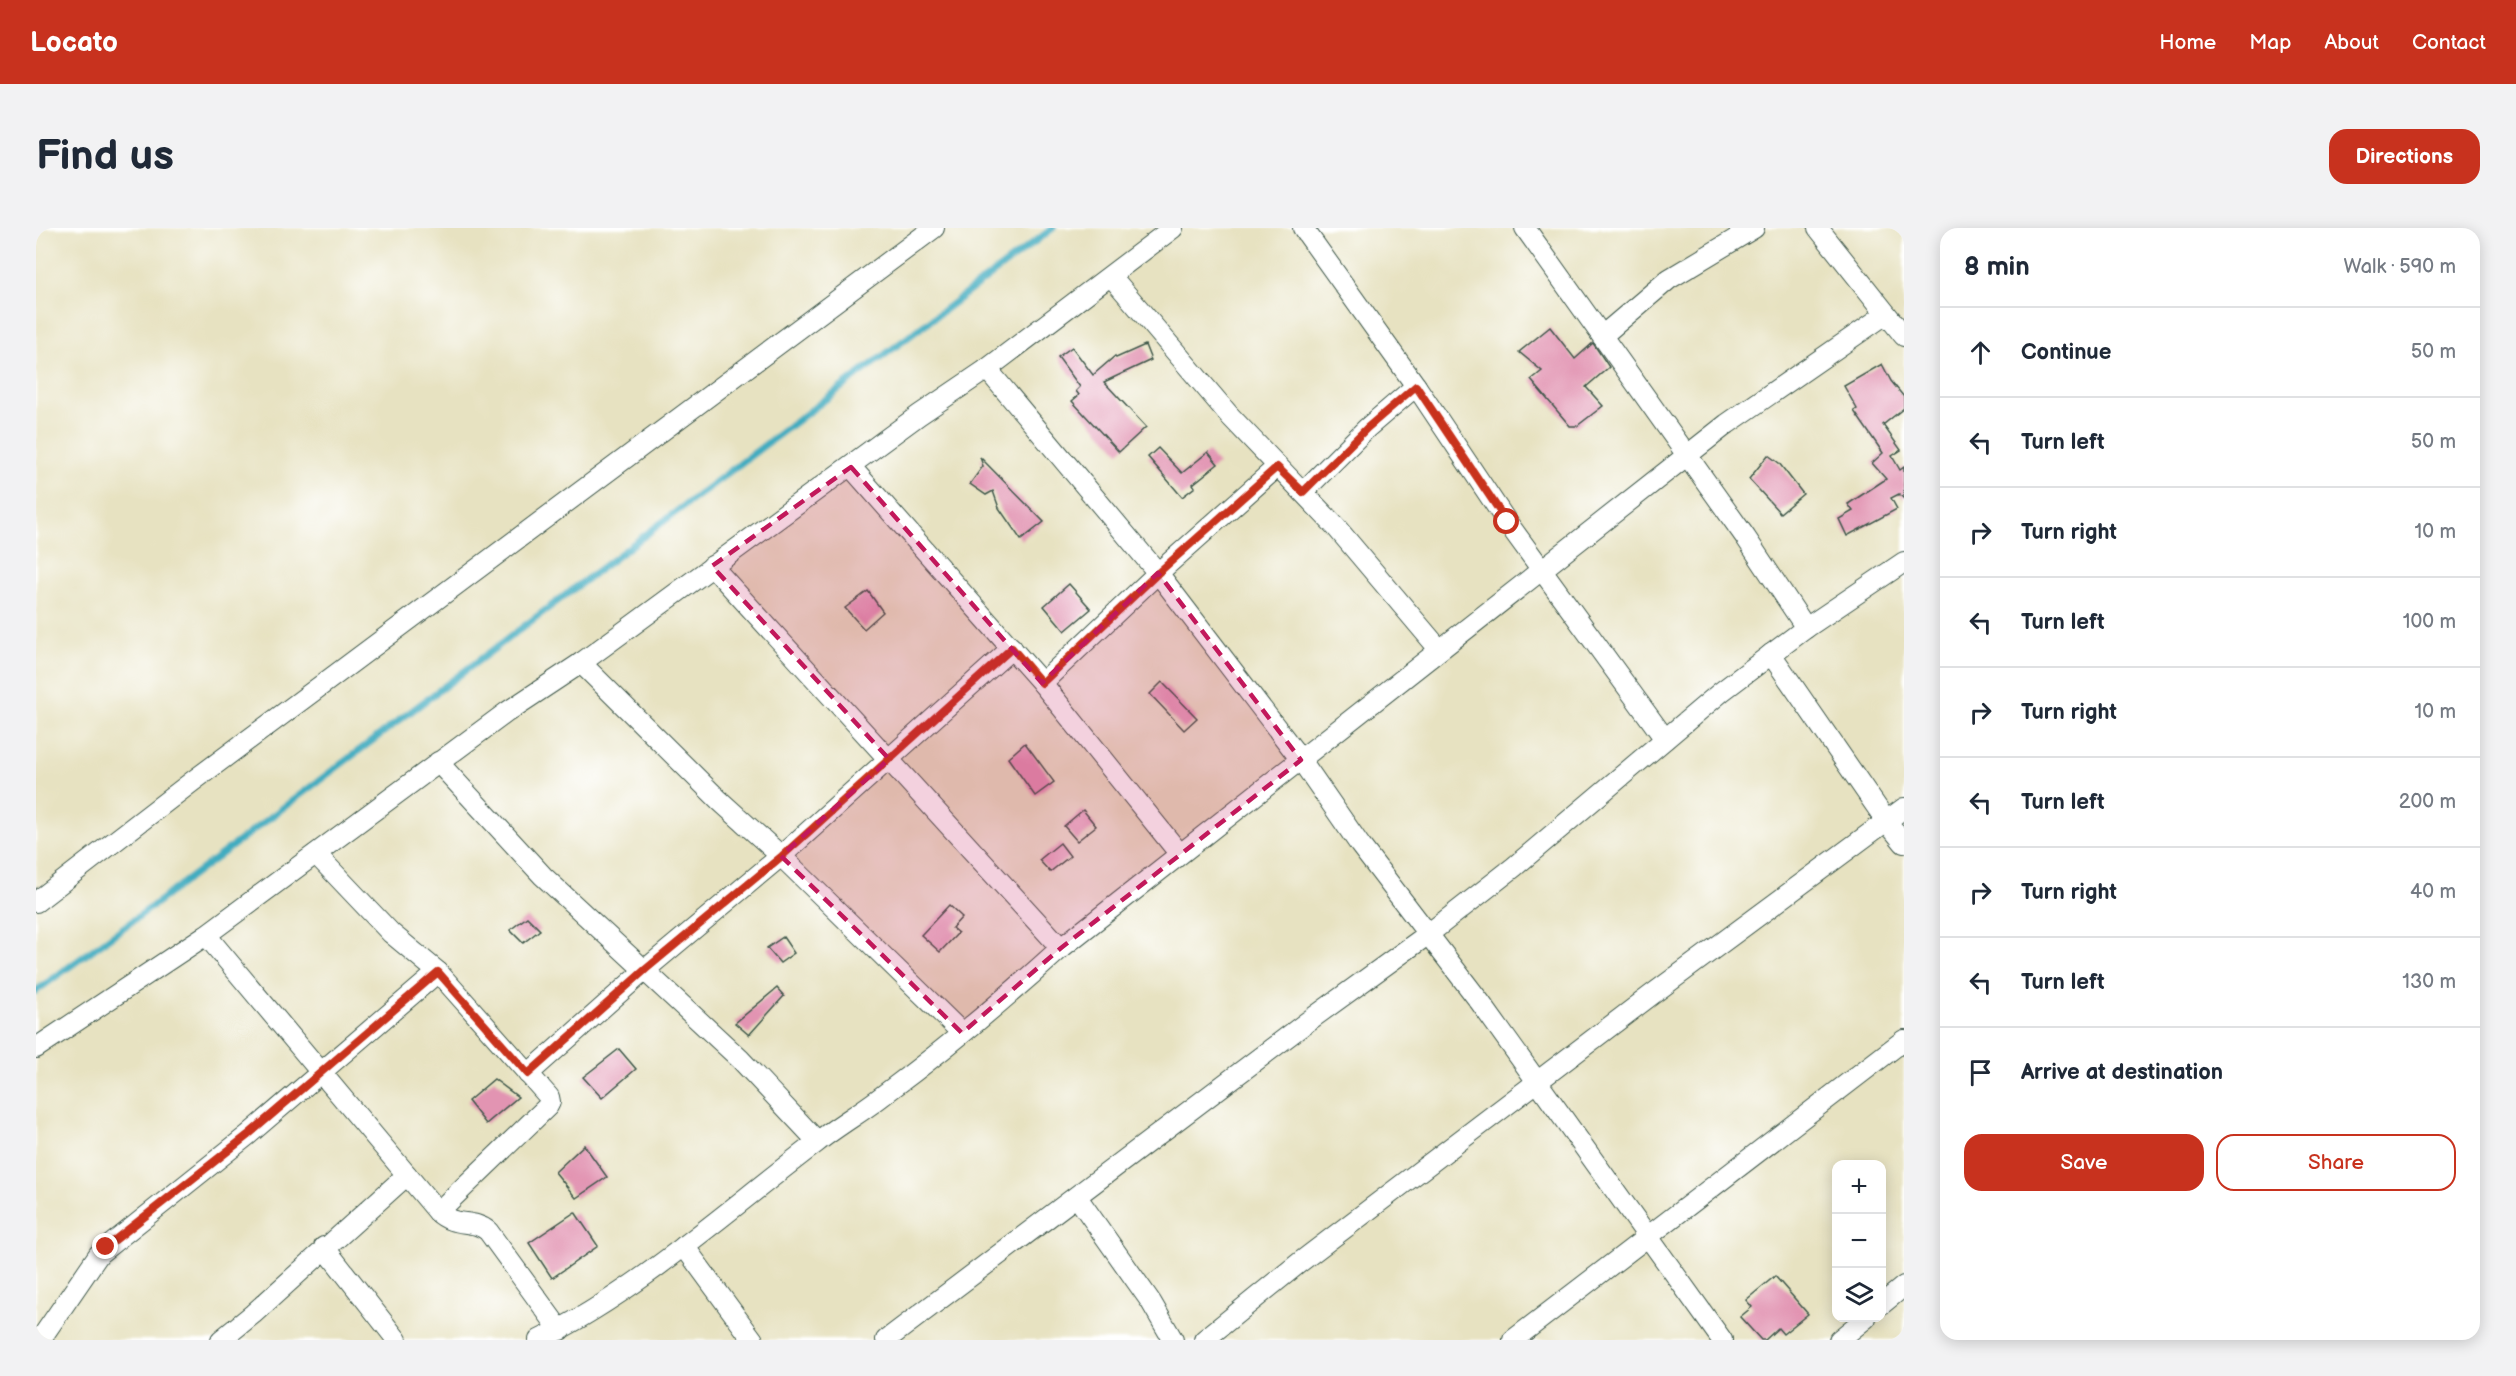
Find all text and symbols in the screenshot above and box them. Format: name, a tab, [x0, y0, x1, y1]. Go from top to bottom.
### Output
text: Locato	[30, 26, 118, 59]
text: Home	[2159, 30, 2216, 55]
text: Map	[2249, 30, 2291, 55]
text: About	[2324, 30, 2379, 55]
text: Contact	[2412, 30, 2486, 55]
button: Directions	[2329, 129, 2480, 184]
text: Find us	[36, 131, 174, 182]
text: 8 min	[1964, 252, 2030, 283]
text: Walk · 590 m	[2344, 255, 2456, 279]
icon: ahead	[1964, 336, 1997, 369]
text: Continue	[2021, 339, 2111, 366]
text: 50 m	[2411, 340, 2456, 364]
icon: left	[1964, 426, 1997, 459]
text: Turn left	[2021, 429, 2105, 456]
text: 50 m	[2411, 430, 2456, 454]
route start	[1493, 508, 1519, 534]
icon: right	[1964, 516, 1997, 549]
text: Turn right	[2021, 519, 2117, 546]
text: 10 m	[2415, 520, 2456, 544]
icon: left	[1964, 606, 1997, 639]
text: Turn left	[2021, 609, 2105, 636]
text: 100 m	[2403, 610, 2456, 634]
icon: right	[1964, 696, 1997, 729]
text: Turn right	[2021, 699, 2117, 726]
text: 10 m	[2415, 700, 2456, 724]
icon: left	[1964, 786, 1997, 819]
text: Turn left	[2021, 789, 2105, 816]
text: 200 m	[2399, 790, 2456, 814]
icon: right	[1964, 876, 1997, 909]
text: Turn right	[2021, 879, 2117, 906]
text: 40 m	[2410, 880, 2456, 904]
icon: left	[1964, 966, 1997, 999]
text: Turn left	[2021, 969, 2105, 996]
text: 130 m	[2402, 970, 2456, 994]
icon: arrive	[1964, 1056, 1997, 1089]
text: Arrive at destination	[2021, 1059, 2223, 1086]
button: Save	[1964, 1134, 2204, 1191]
button: Share	[2216, 1134, 2456, 1191]
map controls	[1832, 1160, 1886, 1322]
button: +	[1832, 1160, 1886, 1214]
button: −	[1832, 1214, 1886, 1268]
route end	[92, 1233, 118, 1259]
button: layers	[1832, 1268, 1886, 1322]

